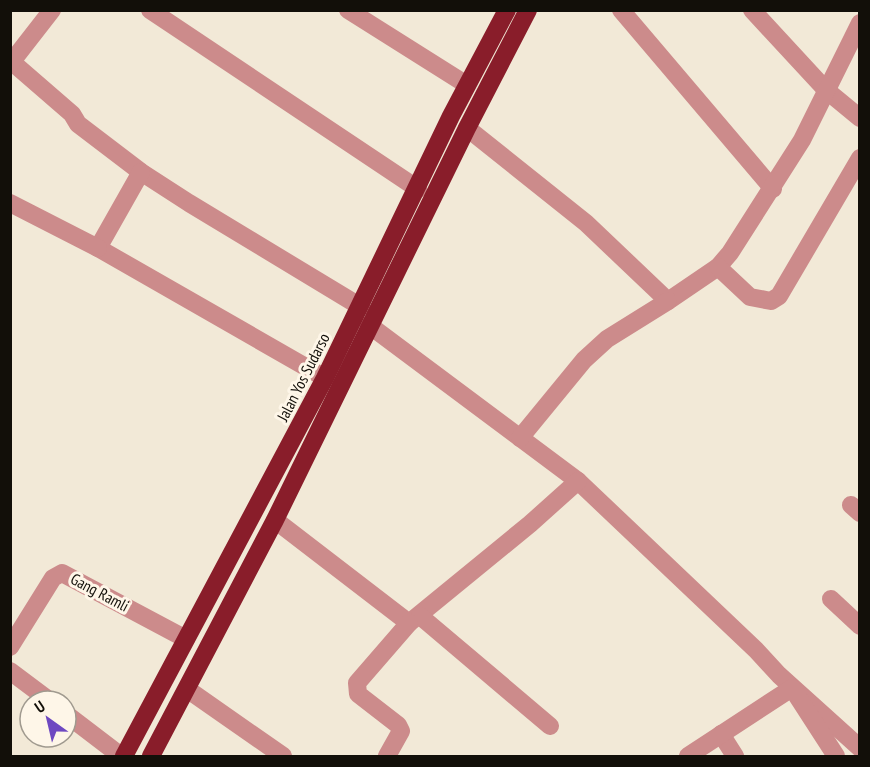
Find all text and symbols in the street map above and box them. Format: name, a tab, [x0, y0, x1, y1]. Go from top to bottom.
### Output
street label: Jalan Yos Sudarso	[272, 330, 334, 425]
street label: Gang Ramli	[67, 568, 133, 616]
north arrow	[18, 689, 78, 749]
text: U	[31, 696, 49, 717]

